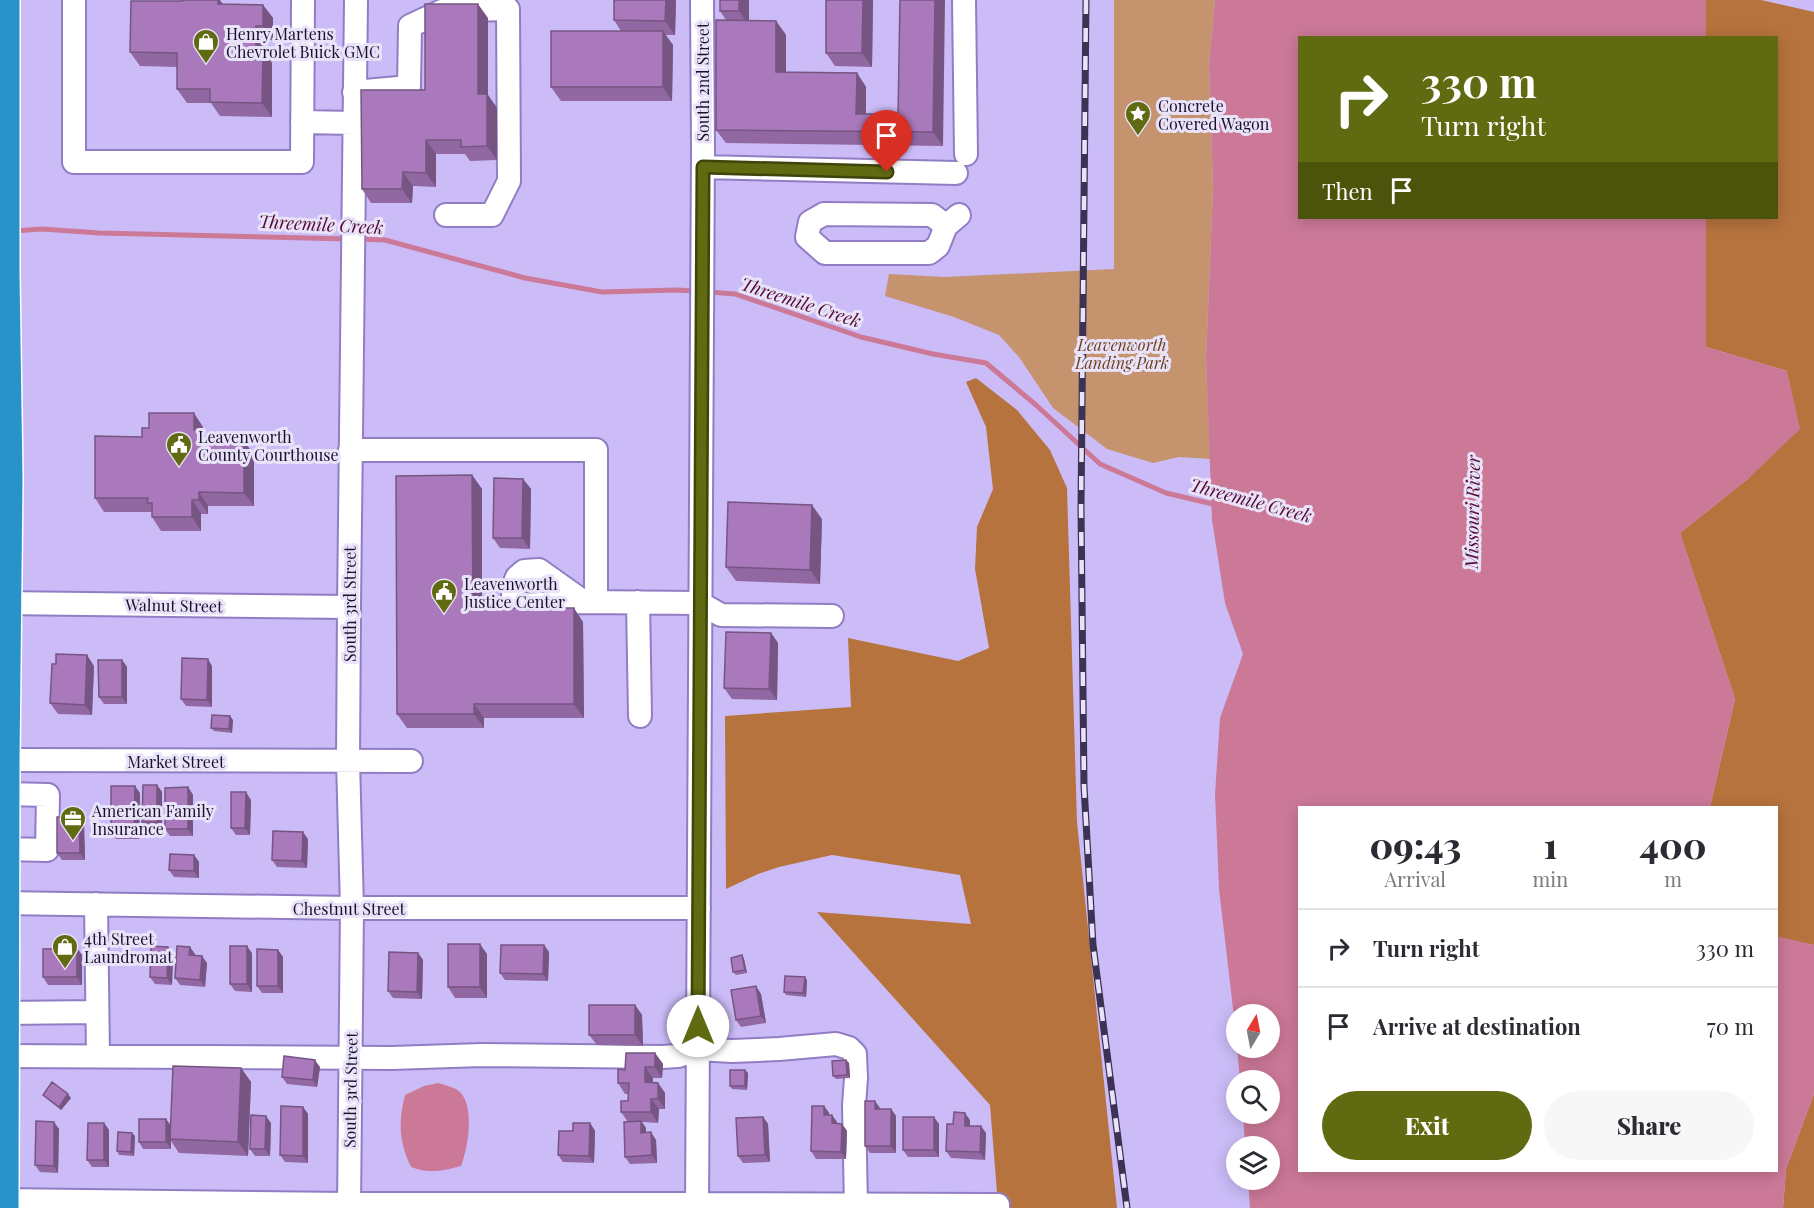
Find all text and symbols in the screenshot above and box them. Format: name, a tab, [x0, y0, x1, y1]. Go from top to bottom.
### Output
street label: South 2nd Street	[692, 22, 713, 142]
place label: Henry Martens Chevrolet Buick GMC	[226, 23, 380, 62]
shop icon: Henry Martens Chevrolet Buick GMC	[191, 27, 221, 65]
text: 330 m	[1421, 53, 1537, 109]
icon: right	[1322, 60, 1400, 138]
place label: Concrete Covered Wagon	[1158, 95, 1270, 134]
place icon: Concrete Covered Wagon	[1123, 99, 1153, 137]
text: Turn right	[1421, 107, 1546, 143]
pin	[861, 110, 912, 172]
icon: arrive	[870, 119, 903, 152]
icon: arrive	[1385, 174, 1418, 207]
text: Then	[1322, 176, 1373, 206]
water label: Threemile Creek	[258, 209, 384, 239]
water label: Threemile Creek	[738, 271, 864, 333]
park label: Leavenworth Landing Park	[1074, 334, 1169, 373]
place label: Leavenworth County Courthouse	[198, 426, 339, 465]
public building icon: Leavenworth County Courthouse	[164, 430, 194, 468]
water label: Missouri River	[1459, 454, 1485, 570]
water label: Threemile Creek	[1187, 472, 1315, 528]
street label: South 3rd Street	[339, 546, 360, 662]
place label: Leavenworth Justice Center	[463, 573, 565, 612]
public building icon: Leavenworth Justice Center	[429, 577, 459, 615]
street label: Walnut Street	[124, 594, 223, 616]
street label: Market Street	[127, 751, 225, 772]
place label: American Family Insurance	[91, 800, 214, 839]
office icon: American Family Insurance	[58, 804, 88, 842]
text: 09:43	[1369, 820, 1461, 868]
text: 1	[1543, 820, 1557, 868]
text: 400	[1640, 820, 1707, 868]
text: Arrival	[1384, 865, 1446, 892]
text: min	[1533, 865, 1568, 892]
text: m	[1664, 865, 1682, 892]
street label: Chestnut Street	[293, 898, 406, 919]
place label: 4th Street Laundromat	[84, 928, 173, 967]
shop icon: 4th Street Laundromat	[50, 932, 80, 970]
icon: right	[1322, 932, 1355, 965]
text: Turn right	[1373, 933, 1479, 963]
text: 330 m	[1696, 933, 1754, 963]
position arrow	[666, 994, 730, 1058]
north arrow	[1226, 1004, 1280, 1058]
map controls	[1226, 1004, 1280, 1190]
icon: arrive	[1322, 1010, 1355, 1043]
text: Arrive at destination	[1373, 1011, 1581, 1041]
text: 70 m	[1707, 1011, 1754, 1041]
street label: South 3rd Street	[338, 1031, 362, 1148]
button: search	[1226, 1070, 1280, 1124]
button: Exit	[1322, 1091, 1532, 1160]
button: Share	[1544, 1091, 1754, 1160]
button: layers	[1226, 1136, 1280, 1190]

